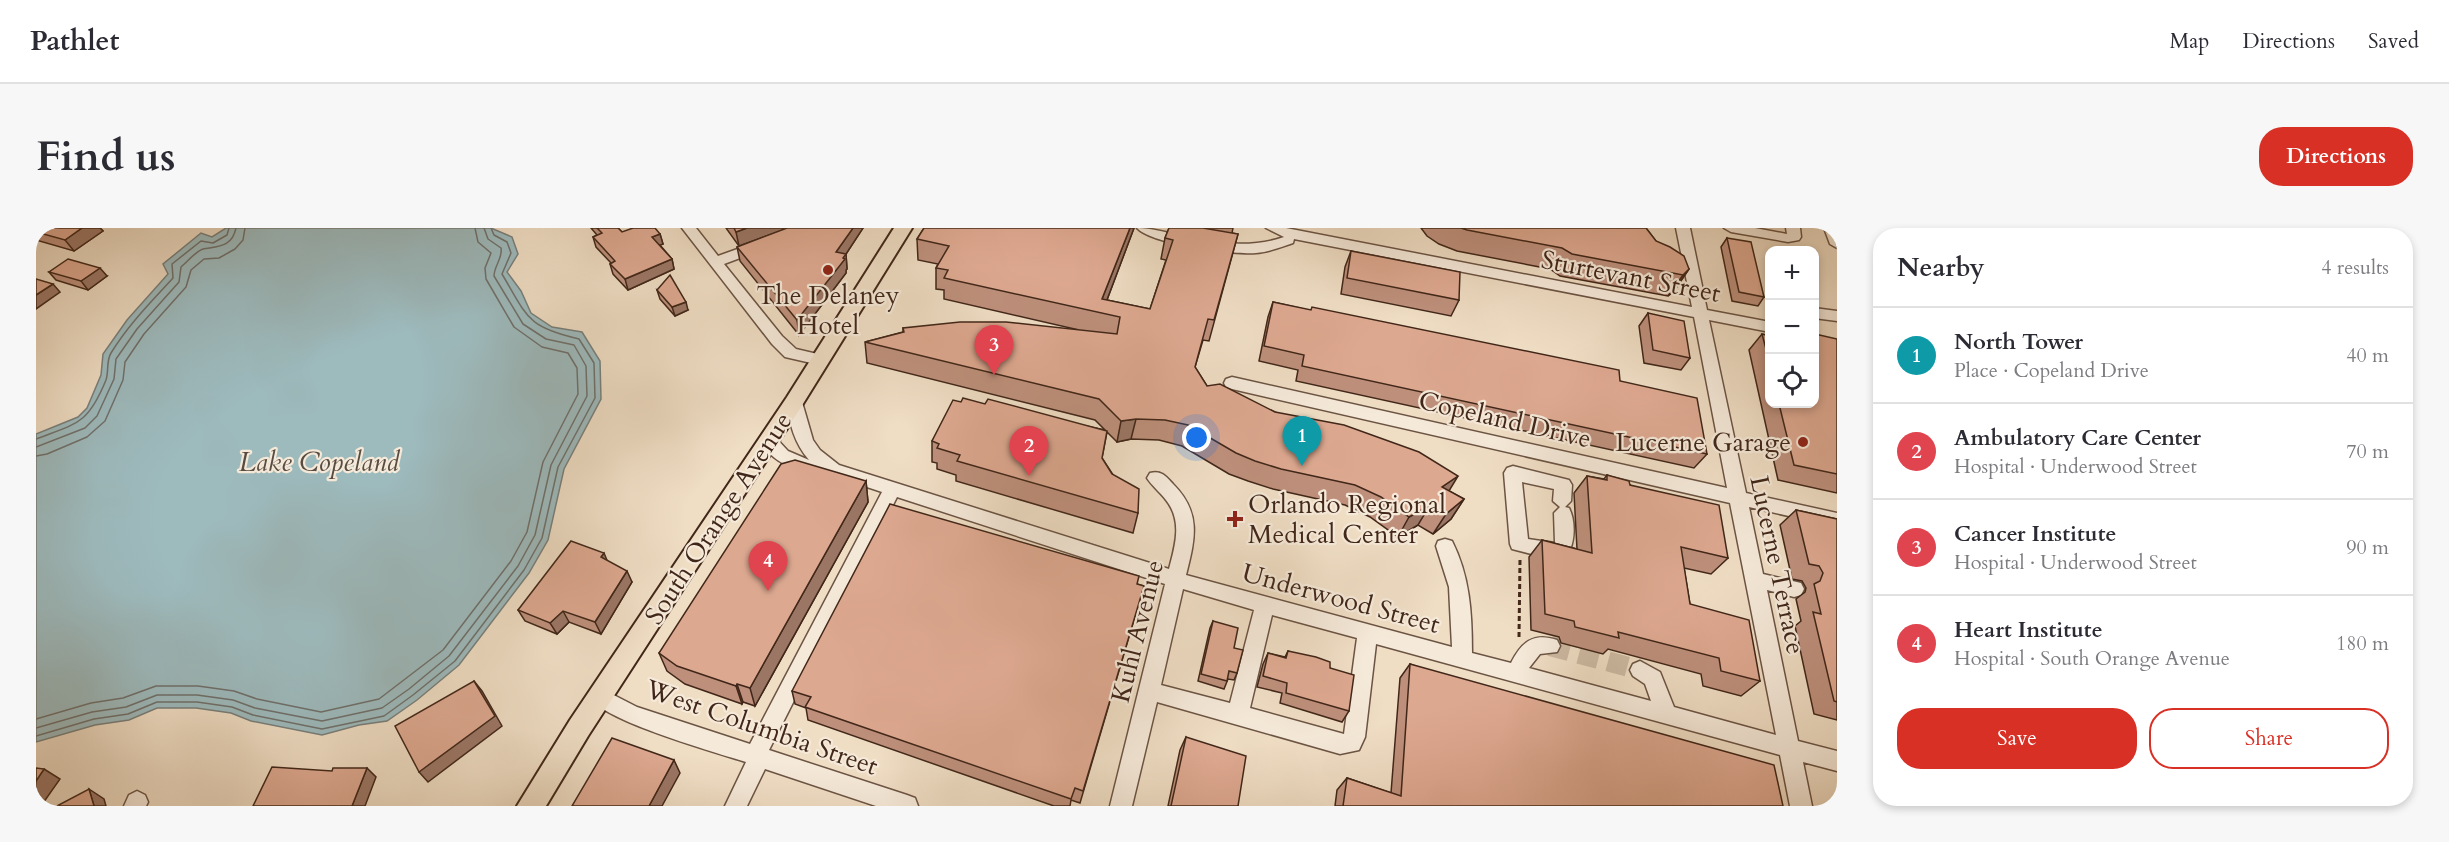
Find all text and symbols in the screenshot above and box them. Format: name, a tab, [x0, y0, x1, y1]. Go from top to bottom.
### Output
text: Pathlet	[30, 22, 119, 60]
text: Map	[2169, 27, 2209, 56]
text: Directions	[2242, 27, 2335, 56]
text: Saved	[2368, 27, 2419, 56]
button: Directions	[2259, 127, 2413, 186]
text: Find us	[36, 128, 176, 185]
street label: Sturtevant Street	[1538, 242, 1724, 311]
map controls	[1765, 246, 1819, 408]
button: +	[1765, 246, 1819, 300]
text: Nearby	[1897, 250, 1985, 285]
text: 4 results	[2321, 254, 2389, 281]
marker: The Delaney Hotel	[821, 263, 835, 277]
place label: The Delaney Hotel	[756, 278, 900, 343]
button: −	[1765, 300, 1819, 354]
pin: 3	[974, 326, 1014, 375]
text: North Tower	[1954, 327, 2083, 357]
text: 1	[1911, 342, 1922, 369]
text: 40 m	[2346, 342, 2389, 369]
button: locate	[1765, 354, 1819, 408]
text: Place · Copeland Drive	[1954, 357, 2149, 384]
street label: Copeland Drive	[1415, 383, 1595, 456]
street label: South Orange Avenue	[637, 405, 800, 631]
pin: 1	[1282, 416, 1322, 466]
your location	[1182, 423, 1211, 452]
text: Ambulatory Care Center	[1954, 423, 2201, 453]
place label: Lucerne Garage	[1615, 425, 1791, 460]
pin: 2	[1010, 426, 1048, 476]
marker: Lucerne Garage	[1796, 435, 1810, 449]
text: 2	[1911, 438, 1922, 465]
text: 70 m	[2346, 438, 2389, 465]
water label: Lake Copeland	[239, 444, 400, 481]
text: Hospital · Underwood Street	[1954, 453, 2197, 480]
street label: Lucerne Terrace	[1742, 473, 1813, 657]
place label: Orlando Regional Medical Center	[1248, 487, 1446, 552]
marker: Orlando Regional Medical Center	[1226, 510, 1244, 528]
text: Cancer Institute	[1954, 519, 2116, 549]
text: 3	[1911, 534, 1922, 561]
text: 90 m	[2346, 534, 2389, 561]
pin: 4	[748, 542, 788, 591]
text: Hospital · Underwood Street	[1954, 549, 2197, 576]
street label: Underwood Street	[1238, 555, 1444, 642]
street label: Kuhl Avenue	[1103, 556, 1172, 706]
text: Heart Institute	[1954, 615, 2103, 645]
text: 4	[1911, 630, 1922, 657]
text: 180 m	[2336, 630, 2389, 657]
text: Hospital · South Orange Avenue	[1954, 645, 2230, 672]
street label: West Columbia Street	[640, 671, 883, 784]
button: Save	[1897, 708, 2137, 769]
button: Share	[2149, 708, 2389, 769]

